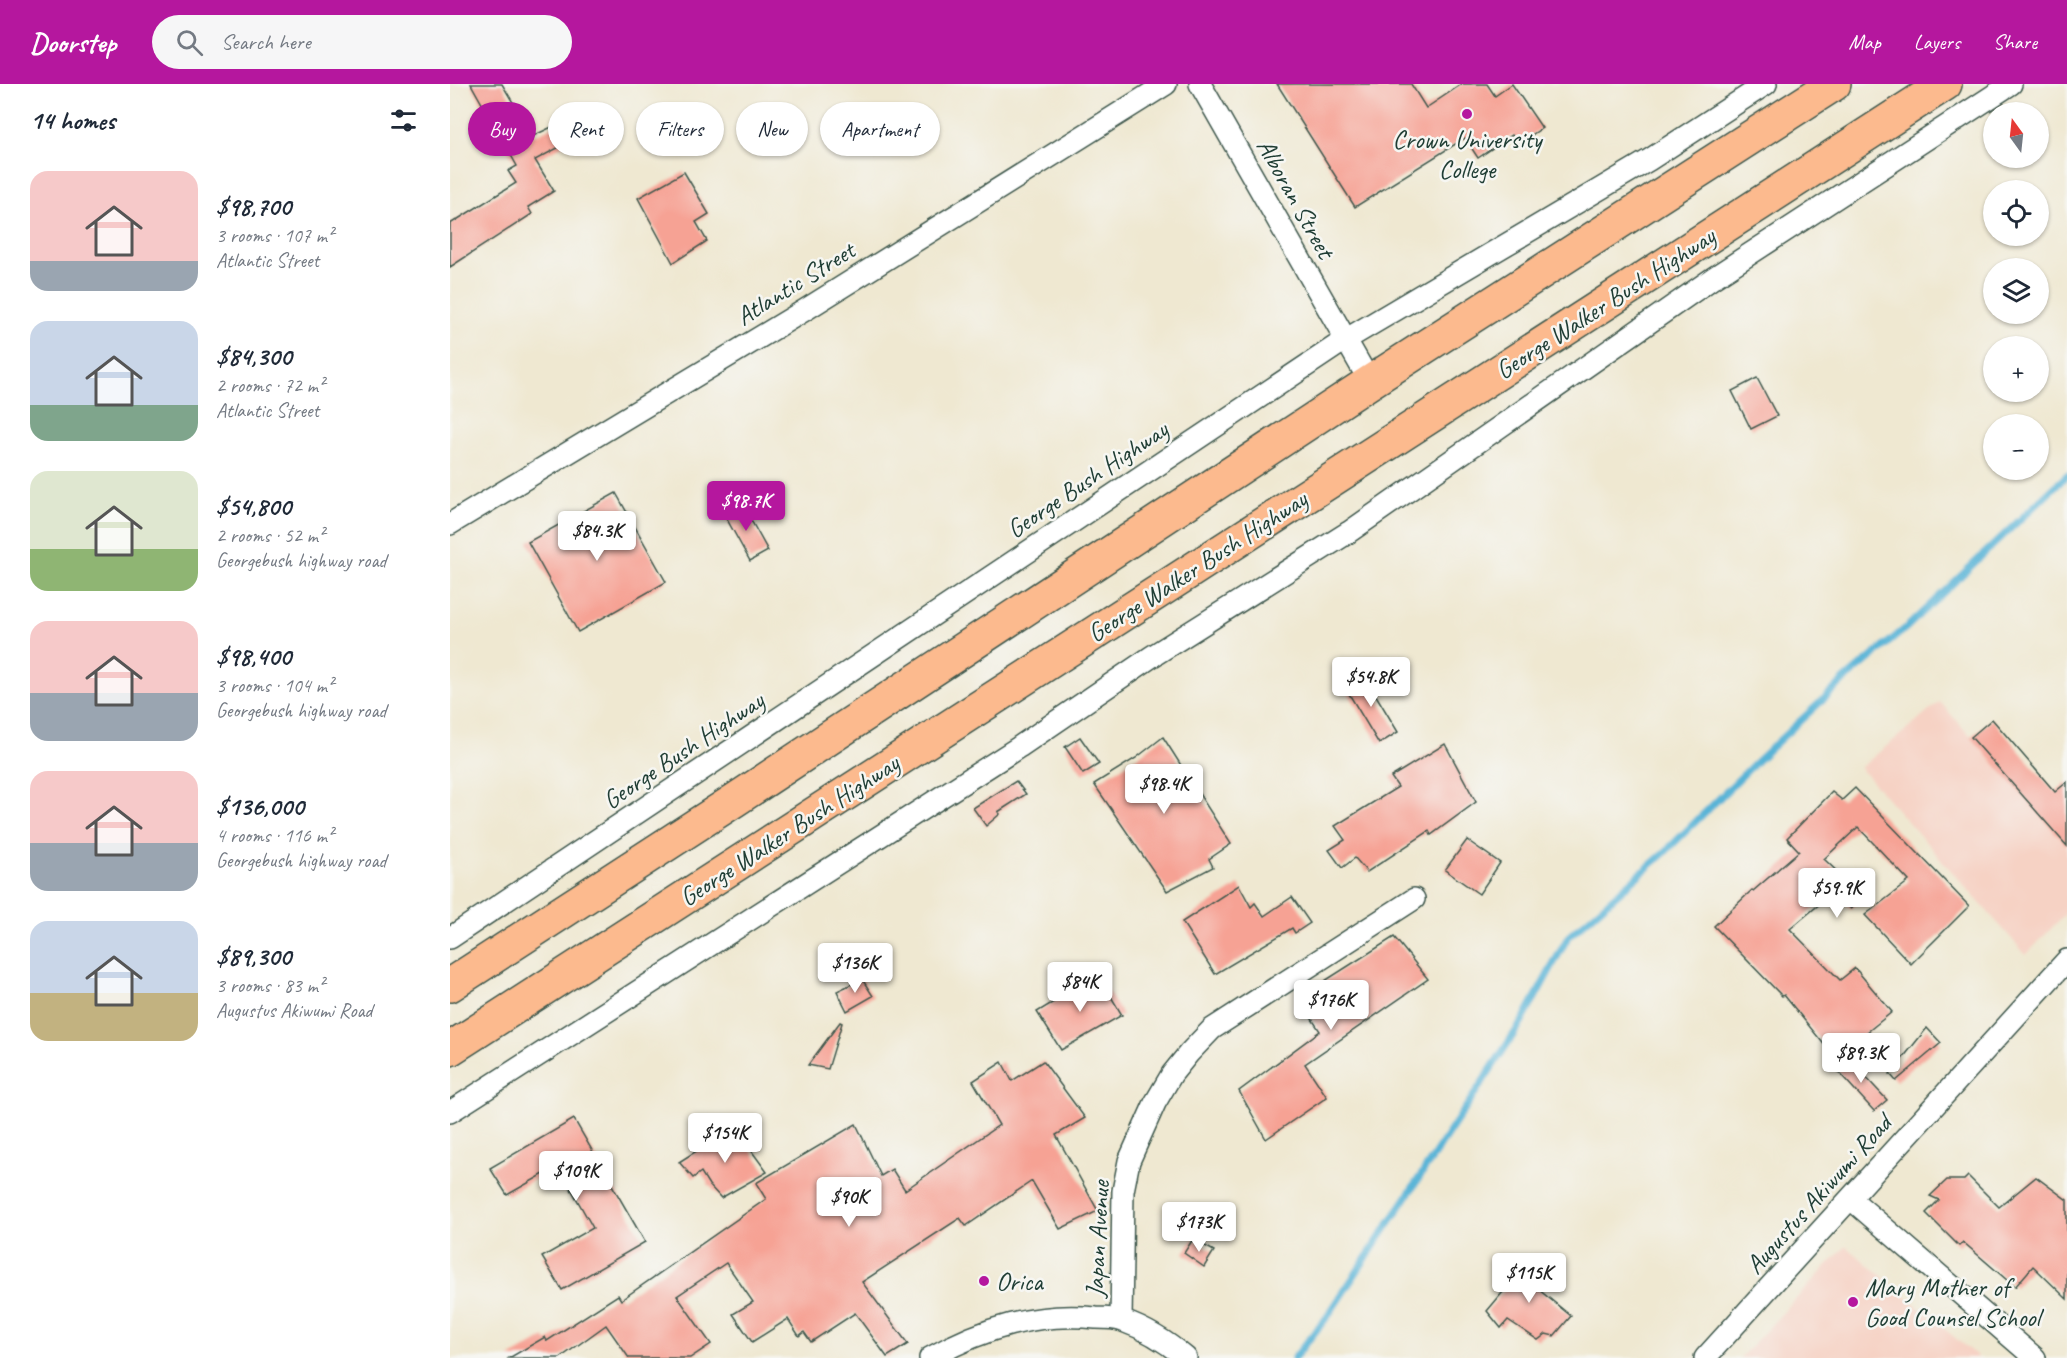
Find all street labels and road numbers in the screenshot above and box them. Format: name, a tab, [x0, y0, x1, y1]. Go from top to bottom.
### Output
street label: Alboran Street	[1249, 133, 1343, 266]
street label: George Walker Bush Highway	[1489, 219, 1723, 387]
street label: Atlantic Street	[730, 233, 863, 333]
street label: George Bush Highway	[1000, 412, 1176, 546]
street label: George Walker Bush Highway	[1081, 482, 1315, 650]
street label: George Bush Highway	[596, 683, 772, 817]
street label: George Walker Bush Highway	[673, 746, 907, 914]
street label: Augustus Akiwumi Road	[1738, 1105, 1901, 1281]
street label: Japan Avenue	[1078, 1178, 1117, 1300]

